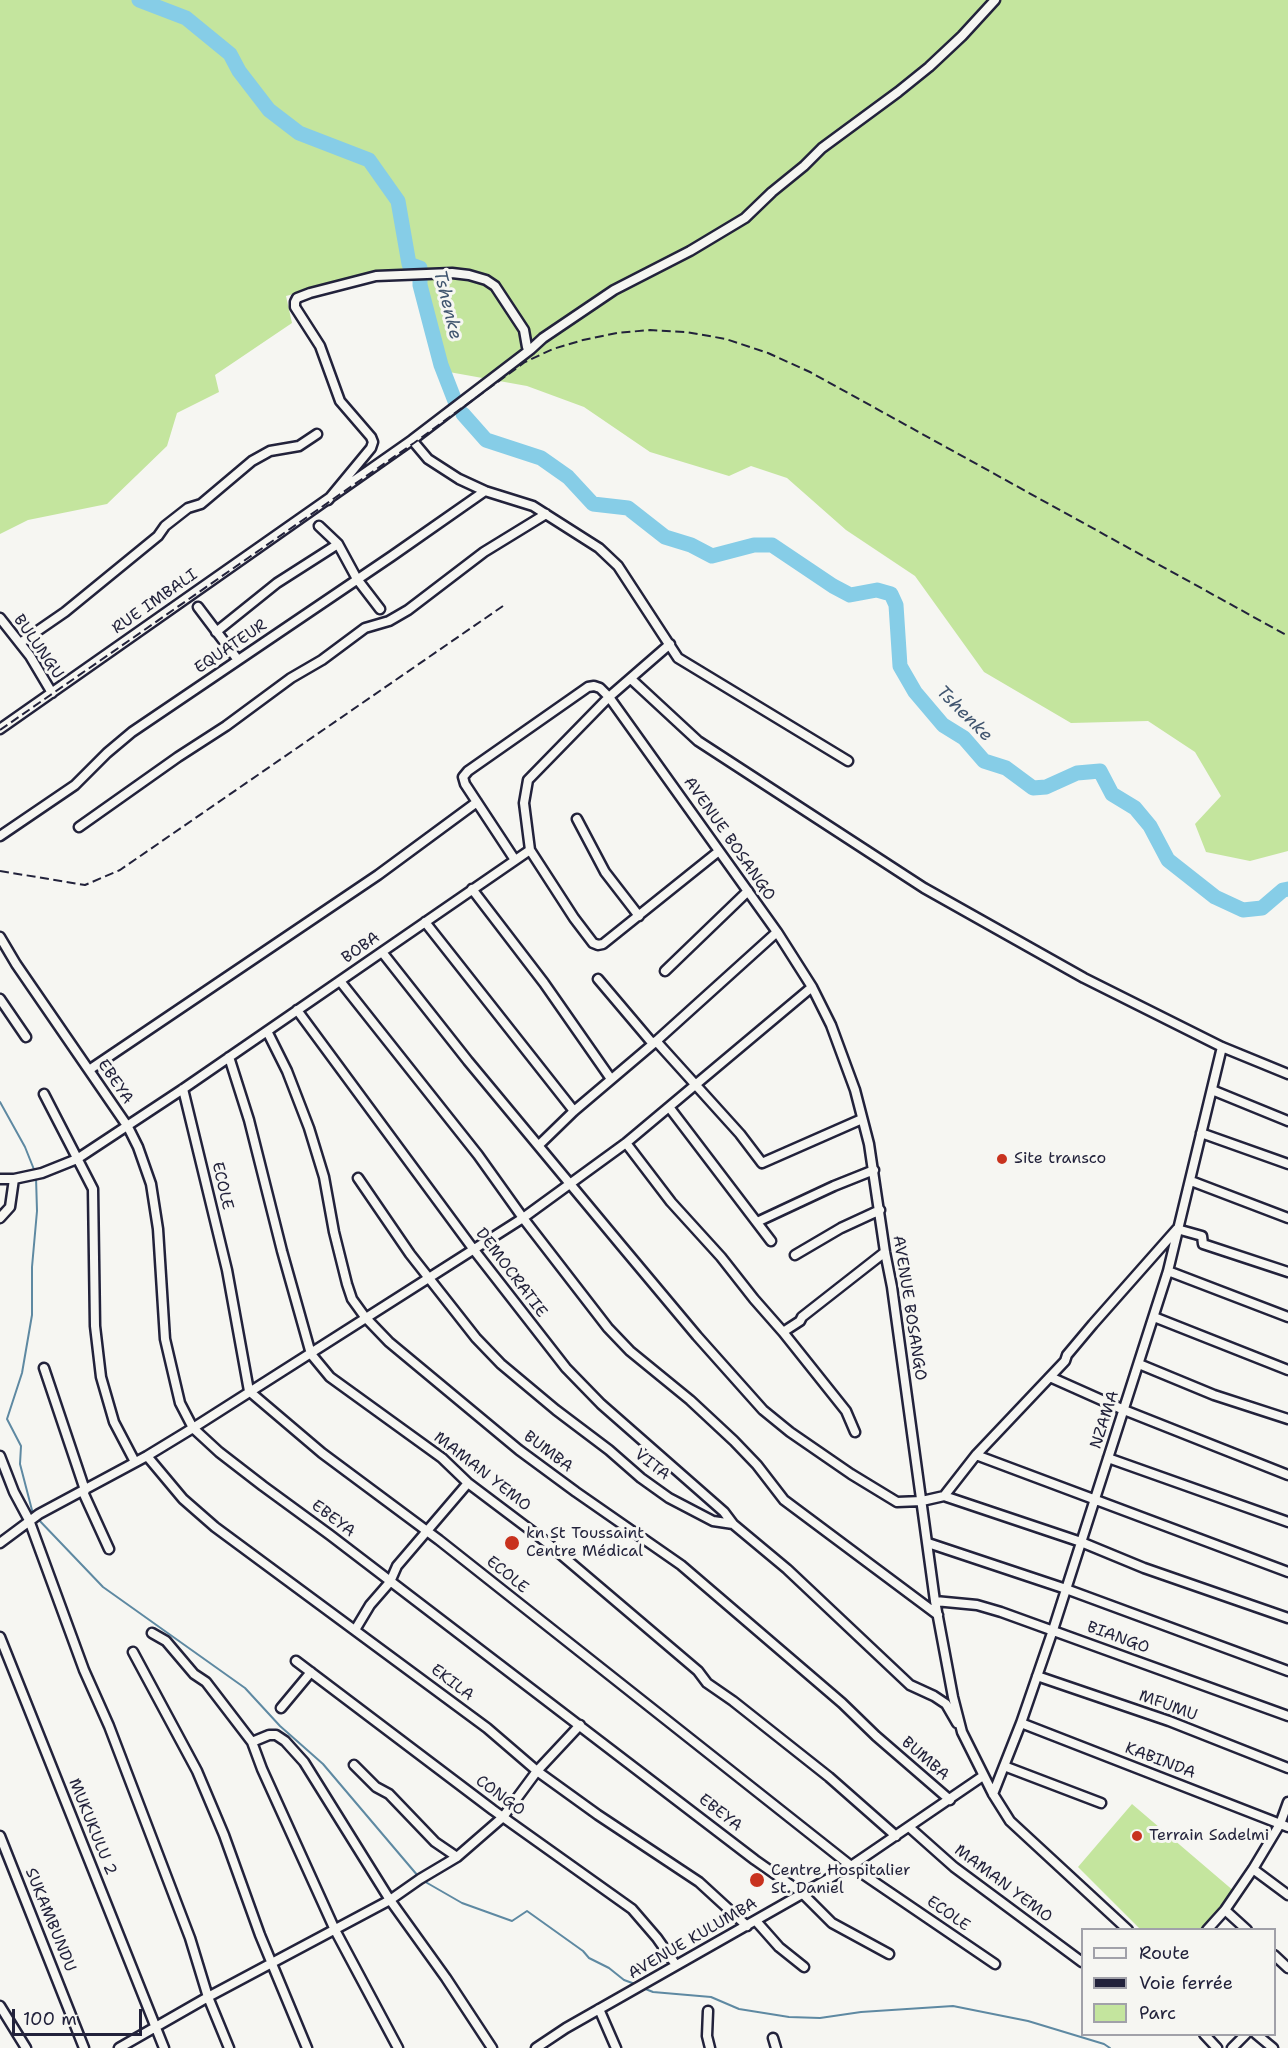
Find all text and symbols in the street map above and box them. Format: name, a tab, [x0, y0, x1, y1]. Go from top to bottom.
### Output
water label: Tshenke	[428, 268, 466, 342]
street label: RUE IMBALI	[109, 565, 201, 639]
street label: BULUNGU	[9, 611, 67, 683]
street label: EQUATEUR	[191, 616, 271, 678]
water label: Tshenke	[931, 681, 997, 747]
street label: AVENUE BOSANGO	[679, 773, 779, 905]
street label: BOBA	[338, 928, 384, 968]
street label: EBEYA	[93, 1056, 137, 1108]
place label: Site transco	[1014, 1149, 1106, 1169]
marker: Site transco	[995, 1152, 1009, 1166]
street label: ECOLE	[207, 1160, 237, 1212]
street label: DEMOCRATIE	[471, 1225, 551, 1321]
street label: AVENUE BOSANGO	[888, 1234, 930, 1382]
street label: NZAMA	[1087, 1389, 1123, 1451]
street label: BUMBA	[520, 1427, 576, 1477]
street label: MAMAN YEMO	[430, 1428, 534, 1516]
street label: VITA	[631, 1445, 673, 1485]
street label: EBEYA	[307, 1496, 359, 1542]
place label: kn St Toussaint Centre Médical	[526, 1524, 644, 1562]
marker: kn St Toussaint Centre Médical	[503, 1534, 521, 1552]
street label: ECOLE	[482, 1552, 532, 1598]
street label: BIANGO	[1084, 1618, 1152, 1658]
street label: EKILA	[427, 1661, 477, 1705]
street label: MFUMU	[1136, 1687, 1200, 1725]
street label: BUMBA	[897, 1733, 953, 1785]
street label: KABINDA	[1122, 1739, 1198, 1783]
street label: CONGO	[471, 1772, 529, 1820]
street label: MUKUKULU 2	[64, 1776, 120, 1878]
street label: EBEYA	[694, 1790, 746, 1836]
place label: Terrain Sadelmi	[1149, 1826, 1269, 1846]
marker: Terrain Sadelmi	[1130, 1829, 1144, 1843]
street label: MAMAN YEMO	[950, 1841, 1056, 1927]
place label: Centre Hospitalier St. Daniel	[771, 1861, 911, 1899]
street label: SUKAMBUNDU	[20, 1865, 80, 1975]
marker: Centre Hospitalier St. Daniel	[748, 1871, 766, 1889]
street label: ECOLE	[923, 1892, 973, 1936]
street label: AVENUE KULUMBA	[625, 1894, 761, 1984]
legend	[1081, 1928, 1276, 2036]
text: Route	[1139, 1941, 1190, 1965]
text: Voie ferrée	[1139, 1971, 1233, 1995]
scale bar	[15, 1997, 146, 2035]
text: Parc	[1139, 2001, 1176, 2025]
text: 100 m	[23, 2007, 77, 2031]

